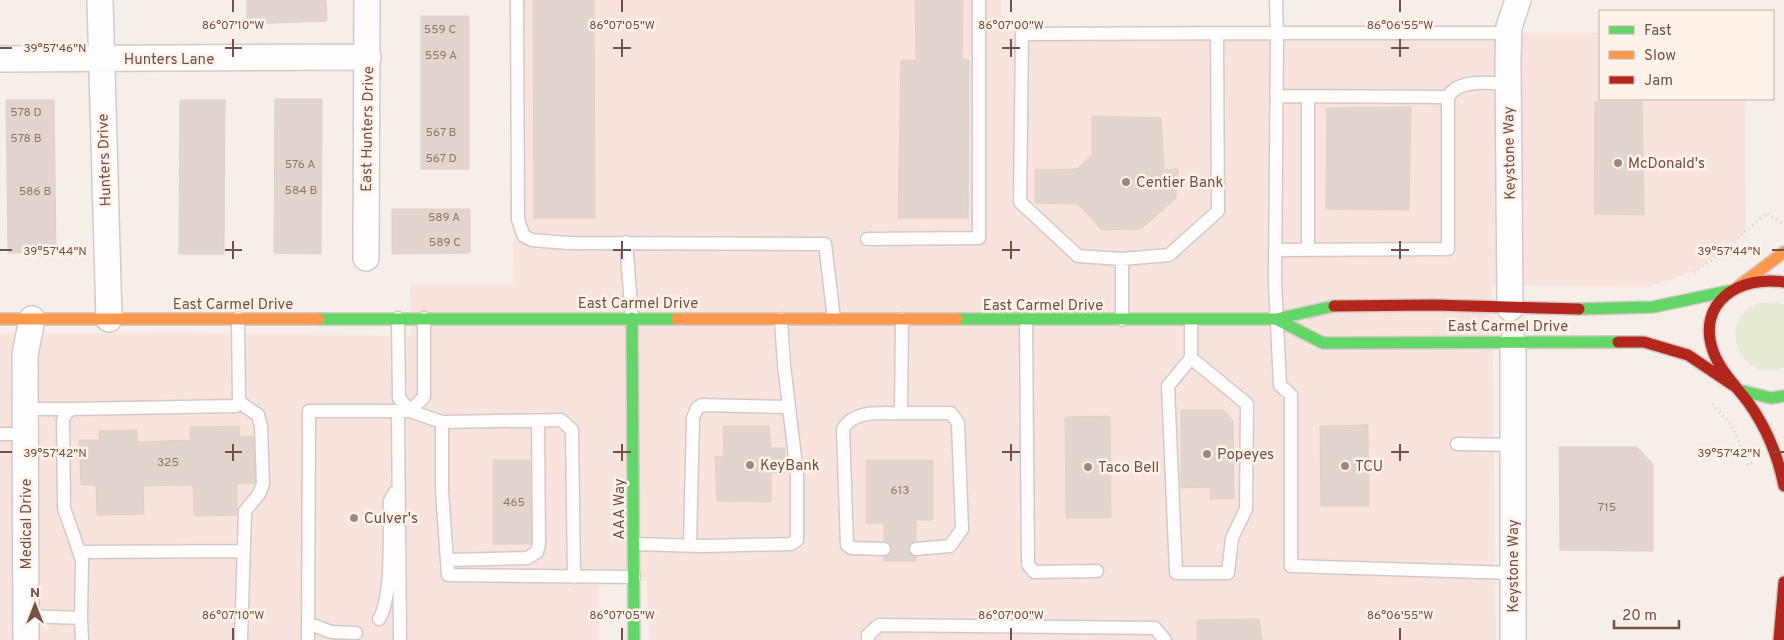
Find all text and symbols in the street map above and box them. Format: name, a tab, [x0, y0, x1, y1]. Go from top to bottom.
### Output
legend	[1599, 10, 1774, 100]
text: 86°07'10"W	[202, 18, 264, 34]
text: 86°07'05"W	[589, 18, 655, 34]
text: 86°07'00"W	[978, 18, 1044, 34]
text: 86°06'55"W	[1367, 18, 1433, 34]
house number: 559 C	[424, 22, 456, 38]
text: Fast	[1644, 22, 1672, 41]
text: 39°57'46"N	[23, 41, 87, 57]
text: Slow	[1644, 47, 1676, 66]
house number: 559 A	[425, 48, 457, 64]
street label: Hunters Lane	[124, 51, 214, 70]
street label: East Hunters Drive	[358, 66, 379, 192]
text: Jam	[1644, 72, 1673, 91]
house number: 578 D	[10, 105, 42, 121]
street label: Keystone Way	[1500, 106, 1521, 200]
street label: Hunters Drive	[94, 113, 117, 207]
house number: 567 B	[426, 125, 457, 141]
house number: 578 B	[10, 131, 42, 147]
house number: 567 D	[425, 151, 457, 167]
place label: McDonald's	[1628, 155, 1705, 174]
house number: 576 A	[285, 157, 315, 173]
marker: McDonald's	[1612, 157, 1624, 169]
place label: Centier Bank	[1136, 174, 1223, 193]
marker: Centier Bank	[1120, 176, 1132, 188]
house number: 584 B	[285, 183, 318, 199]
house number: 586 B	[19, 184, 51, 200]
house number: 589 A	[428, 210, 460, 226]
house number: 589 C	[429, 235, 461, 251]
text: 39°57'44"N	[23, 244, 87, 260]
text: 39°57'44"N	[1697, 244, 1761, 260]
street label: East Carmel Drive	[578, 295, 698, 314]
street label: East Carmel Drive	[173, 296, 293, 315]
street label: East Carmel Drive	[983, 297, 1103, 316]
street label: East Carmel Drive	[1448, 318, 1568, 337]
text: 39°57'42"N	[23, 446, 87, 462]
place label: Popeyes	[1217, 446, 1274, 465]
text: 39°57'42"N	[1697, 446, 1761, 462]
marker: Popeyes	[1201, 448, 1213, 460]
house number: 325	[157, 455, 179, 471]
place label: KeyBank	[760, 457, 820, 476]
place label: TCU	[1355, 458, 1383, 477]
marker: KeyBank	[744, 459, 756, 471]
place label: Taco Bell	[1098, 459, 1159, 478]
marker: TCU	[1339, 460, 1351, 472]
marker: Taco Bell	[1082, 461, 1094, 473]
street label: AAA Way	[611, 478, 630, 540]
street label: Medical Drive	[18, 479, 37, 569]
house number: 613	[891, 483, 909, 499]
house number: 465	[503, 495, 525, 511]
house number: 715	[1598, 500, 1616, 516]
place label: Culver's	[364, 510, 418, 529]
marker: Culver's	[348, 512, 360, 524]
street label: Keystone Way	[1505, 519, 1524, 613]
north arrow	[10, 580, 60, 630]
text: N	[30, 585, 40, 602]
scale bar	[1614, 598, 1679, 630]
text: 20 m	[1622, 607, 1657, 626]
text: 86°07'10"W	[202, 608, 264, 624]
text: 86°07'05"W	[589, 608, 655, 624]
text: 86°07'00"W	[978, 608, 1044, 624]
text: 86°06'55"W	[1367, 608, 1433, 624]

